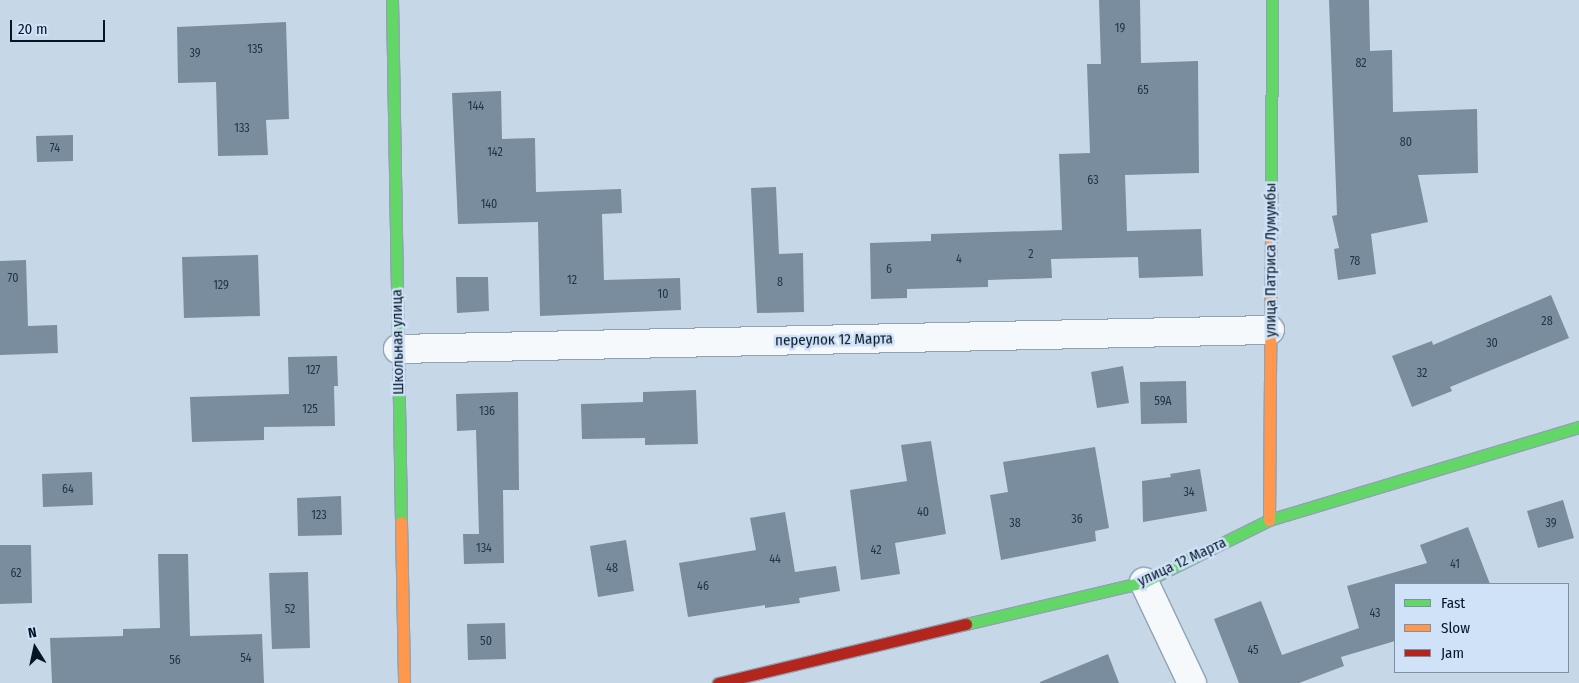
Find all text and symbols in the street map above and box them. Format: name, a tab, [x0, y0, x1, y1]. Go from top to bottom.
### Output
scale bar	[12, 10, 108, 42]
text: 20 m	[18, 20, 48, 38]
house number: 19	[1115, 22, 1125, 36]
house number: 135	[247, 43, 263, 57]
house number: 39	[189, 47, 201, 61]
house number: 82	[1355, 57, 1367, 71]
house number: 65	[1137, 84, 1149, 98]
house number: 144	[468, 100, 484, 114]
house number: 133	[234, 122, 250, 136]
house number: 80	[1400, 136, 1412, 150]
house number: 74	[50, 142, 60, 156]
house number: 142	[487, 146, 503, 160]
house number: 63	[1087, 174, 1099, 188]
street label: улица Патриса Лумумбы	[1262, 183, 1280, 337]
house number: 140	[481, 198, 497, 212]
house number: 2	[1028, 248, 1034, 262]
house number: 4	[956, 253, 962, 267]
house number: 78	[1350, 255, 1360, 269]
house number: 6	[886, 263, 892, 277]
house number: 70	[8, 272, 18, 286]
house number: 12	[567, 274, 577, 288]
house number: 8	[777, 276, 783, 290]
house number: 129	[213, 279, 229, 293]
house number: 10	[658, 288, 668, 302]
street label: Школьная улица	[388, 289, 408, 395]
house number: 28	[1541, 315, 1553, 329]
street label: переулок 12 Марта	[775, 330, 893, 350]
house number: 30	[1486, 337, 1498, 351]
house number: 127	[306, 364, 320, 378]
house number: 32	[1417, 367, 1427, 381]
house number: 59А	[1154, 395, 1172, 409]
house number: 125	[302, 403, 318, 417]
house number: 136	[479, 405, 495, 419]
house number: 64	[62, 483, 74, 497]
house number: 34	[1183, 486, 1195, 500]
house number: 40	[917, 506, 929, 520]
house number: 123	[311, 509, 327, 523]
house number: 36	[1071, 513, 1083, 527]
house number: 38	[1009, 517, 1021, 531]
house number: 39	[1545, 517, 1557, 531]
street label: улица 12 Марта	[1135, 534, 1229, 590]
house number: 134	[476, 542, 492, 556]
house number: 42	[871, 544, 881, 558]
house number: 44	[769, 553, 781, 567]
house number: 41	[1450, 558, 1460, 572]
house number: 48	[606, 562, 618, 576]
house number: 62	[10, 567, 22, 581]
house number: 46	[697, 580, 709, 594]
legend	[1394, 583, 1569, 673]
text: Fast	[1441, 594, 1465, 612]
house number: 52	[285, 603, 295, 617]
house number: 43	[1369, 607, 1381, 621]
text: Slow	[1441, 619, 1470, 637]
north arrow	[10, 623, 60, 673]
text: N	[27, 624, 38, 642]
house number: 50	[480, 635, 492, 649]
house number: 45	[1247, 644, 1259, 658]
text: Jam	[1441, 644, 1464, 662]
house number: 54	[240, 652, 252, 666]
house number: 56	[169, 654, 181, 668]

